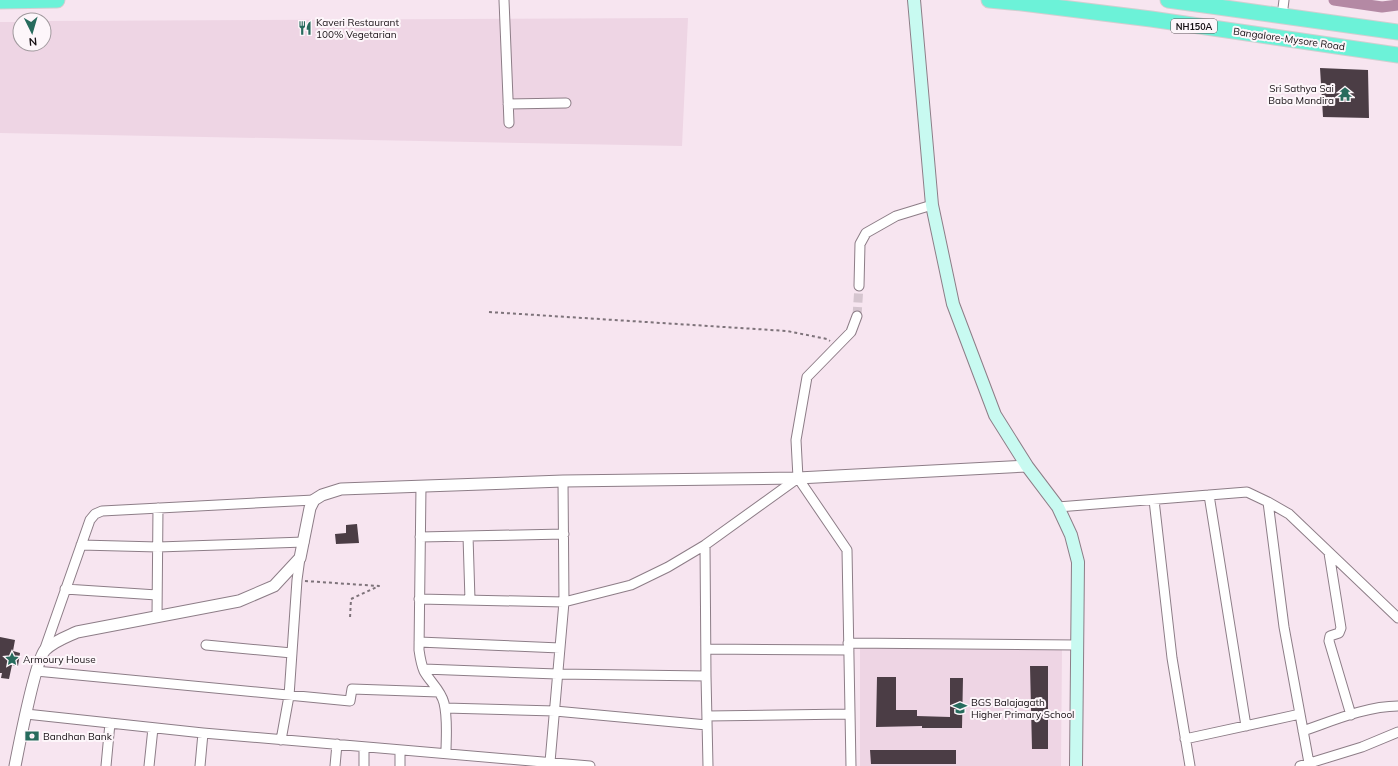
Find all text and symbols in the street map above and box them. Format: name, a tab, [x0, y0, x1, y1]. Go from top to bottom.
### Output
north arrow	[12, 12, 52, 52]
place label: Kaveri Restaurant 100% Vegetarian	[316, 16, 399, 41]
road number: NH150A	[1171, 19, 1217, 33]
restaurant icon: Kaveri Restaurant 100% Vegetarian	[297, 20, 313, 36]
street label: Bangalore-Mysore Road	[1232, 25, 1346, 53]
text: N	[28, 35, 38, 49]
place label: Sri Sathya Sai Baba Mandira	[1268, 82, 1334, 107]
temple icon: Sri Sathya Sai Baba Mandira	[1337, 86, 1353, 102]
place icon: Armoury House	[4, 651, 20, 667]
place label: Armoury House	[23, 653, 96, 666]
place label: BGS Balajagath Higher Primary School	[971, 696, 1075, 721]
school or university icon: BGS Balajagath Higher Primary School	[952, 700, 968, 716]
bank icon: Bandhan Bank	[24, 728, 40, 744]
place label: Bandhan Bank	[43, 730, 113, 743]

